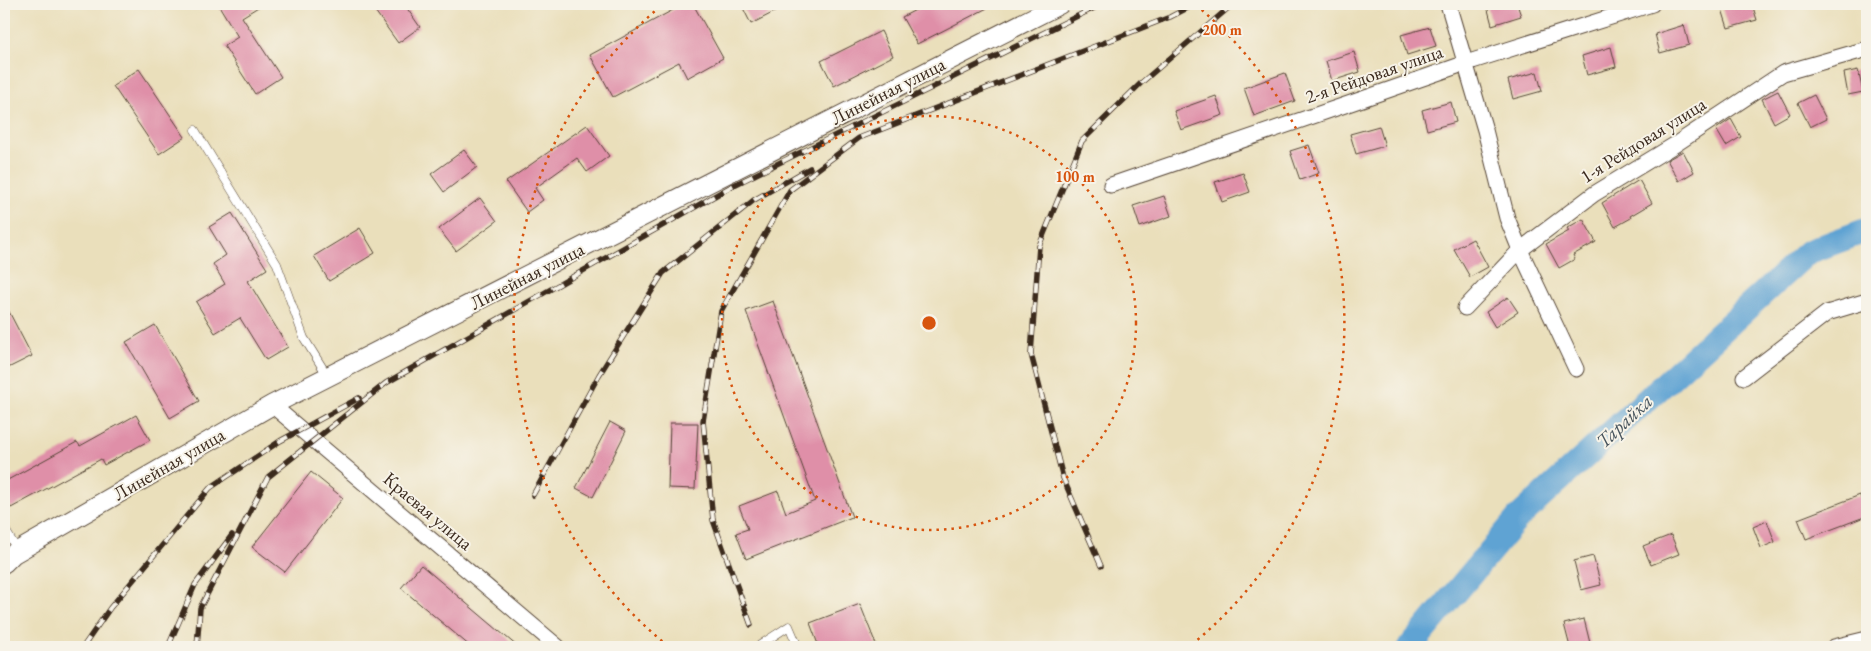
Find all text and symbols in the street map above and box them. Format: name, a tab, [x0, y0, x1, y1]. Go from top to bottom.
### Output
text: 200 m	[1202, 20, 1242, 39]
street label: 2-я Рейдовая улица	[1302, 39, 1447, 109]
street label: Линейная улица	[827, 51, 950, 131]
street label: 1-я Рейдовая улица	[1575, 91, 1711, 189]
text: 100 m	[1055, 167, 1095, 186]
street label: Линейная улица	[466, 236, 589, 316]
centre of rings	[920, 314, 938, 332]
water label: Тарайка	[1590, 388, 1658, 454]
street label: Линейная улица	[109, 422, 230, 506]
street label: Краевая улица	[378, 466, 478, 556]

